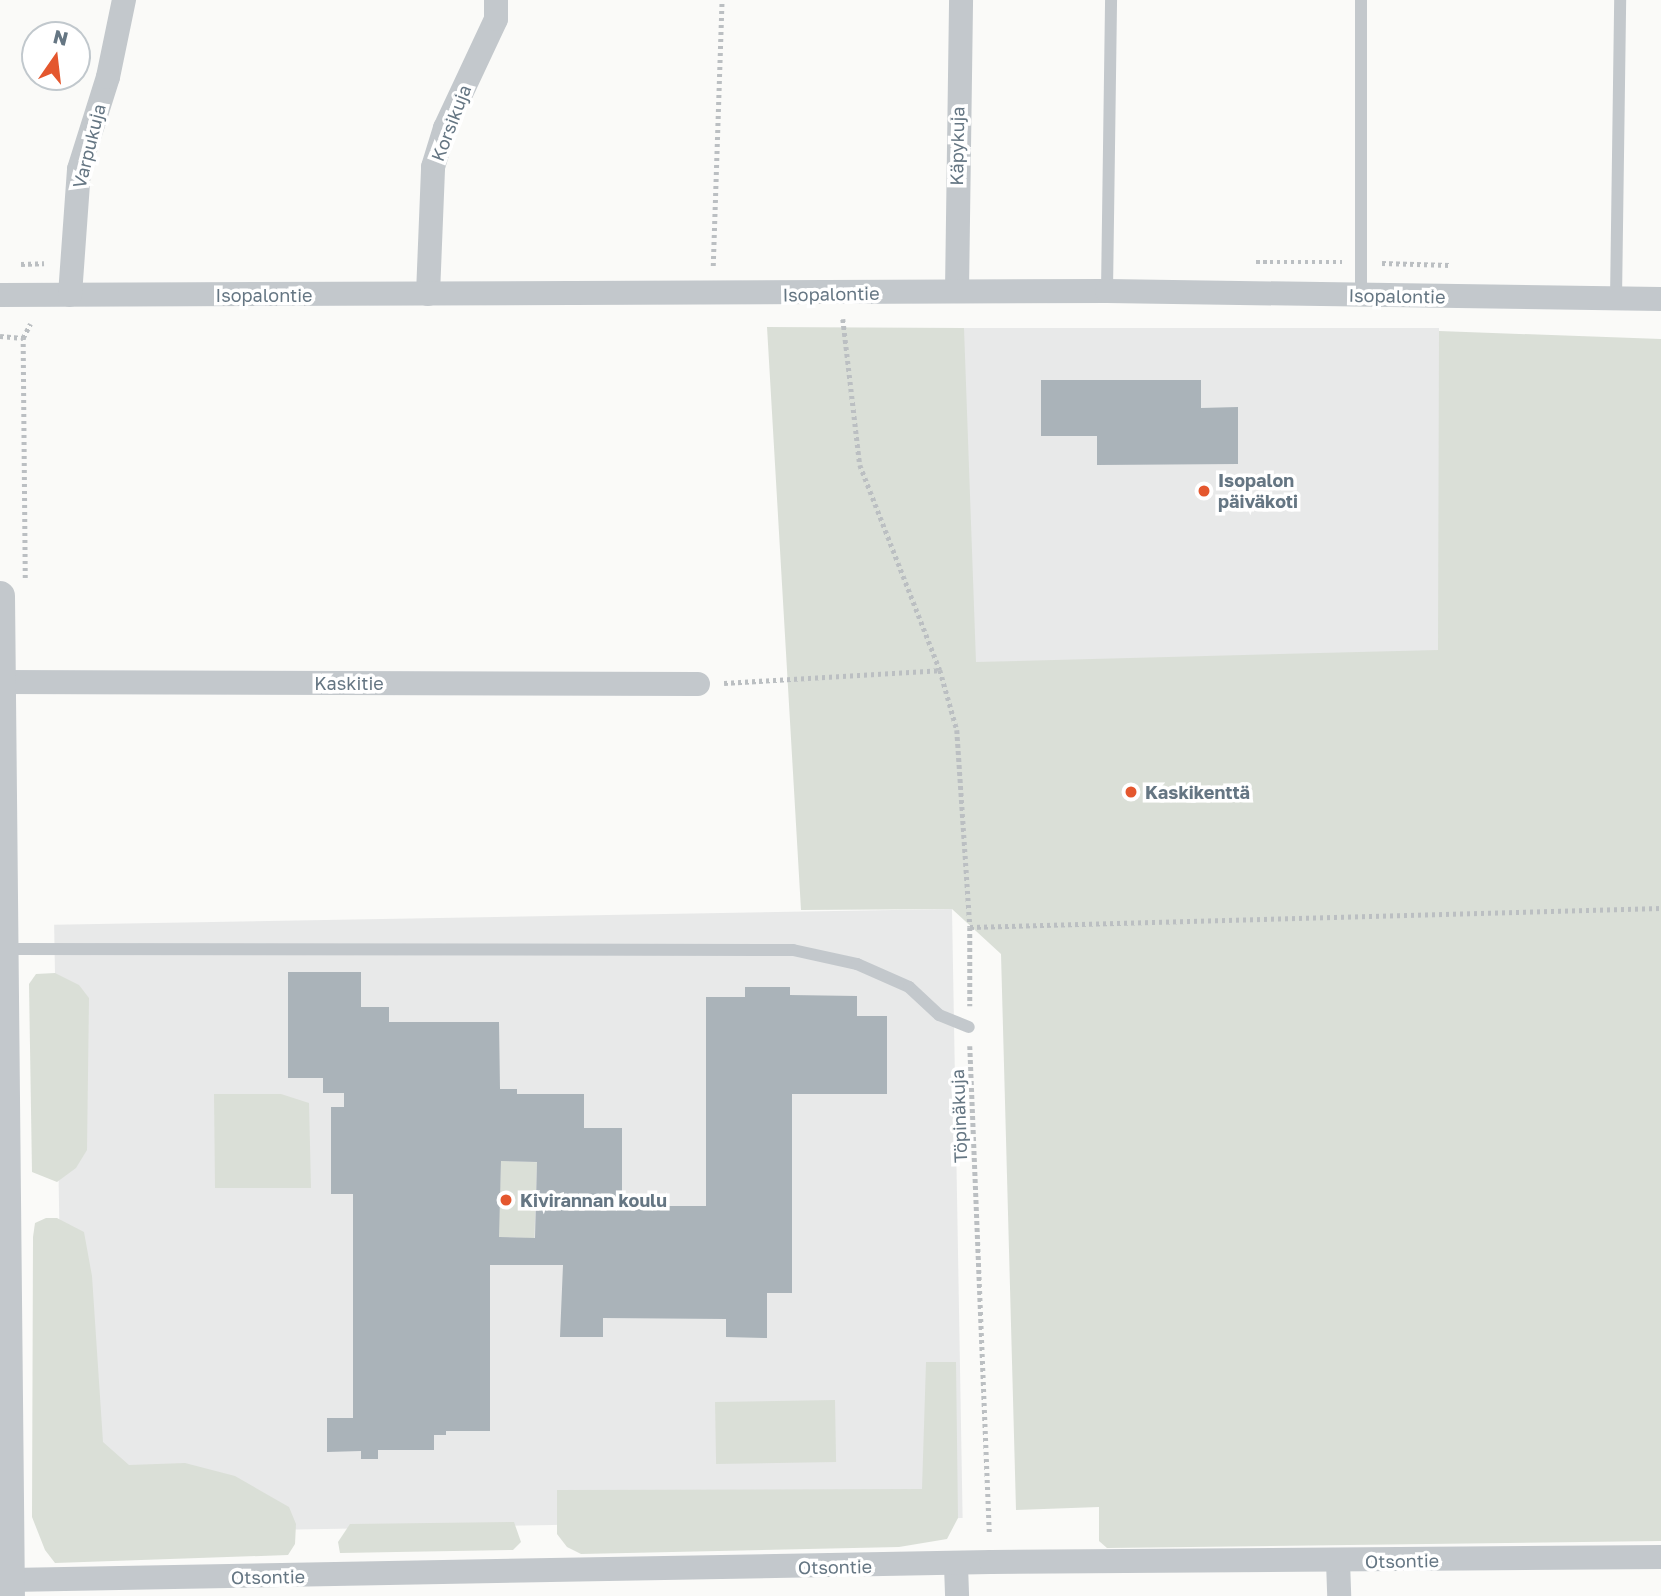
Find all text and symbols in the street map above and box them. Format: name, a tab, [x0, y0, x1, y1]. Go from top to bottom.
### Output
north arrow	[21, 21, 91, 91]
text: N	[51, 24, 71, 50]
street label: Korsikuja	[427, 82, 475, 164]
street label: Varpukuja	[68, 102, 110, 190]
street label: Käpykuja	[946, 106, 968, 186]
street label: Isopalontie	[782, 282, 880, 306]
street label: Isopalontie	[216, 284, 312, 306]
street label: Isopalontie	[1348, 284, 1446, 308]
place label: Isopalon päiväkoti	[1218, 470, 1298, 512]
marker: Isopalon päiväkoti	[1196, 483, 1212, 499]
street label: Kaskitie	[314, 672, 384, 694]
place label: Kaskikenttä	[1145, 781, 1250, 803]
marker: Kaskikenttä	[1123, 784, 1139, 800]
street label: Töpinäkuja	[947, 1069, 971, 1163]
place label: Kivirannan koulu	[520, 1189, 667, 1211]
marker: Kivirannan koulu	[498, 1192, 514, 1208]
street label: Otsontie	[1365, 1550, 1439, 1572]
street label: Otsontie	[798, 1556, 872, 1578]
street label: Otsontie	[231, 1566, 305, 1588]

